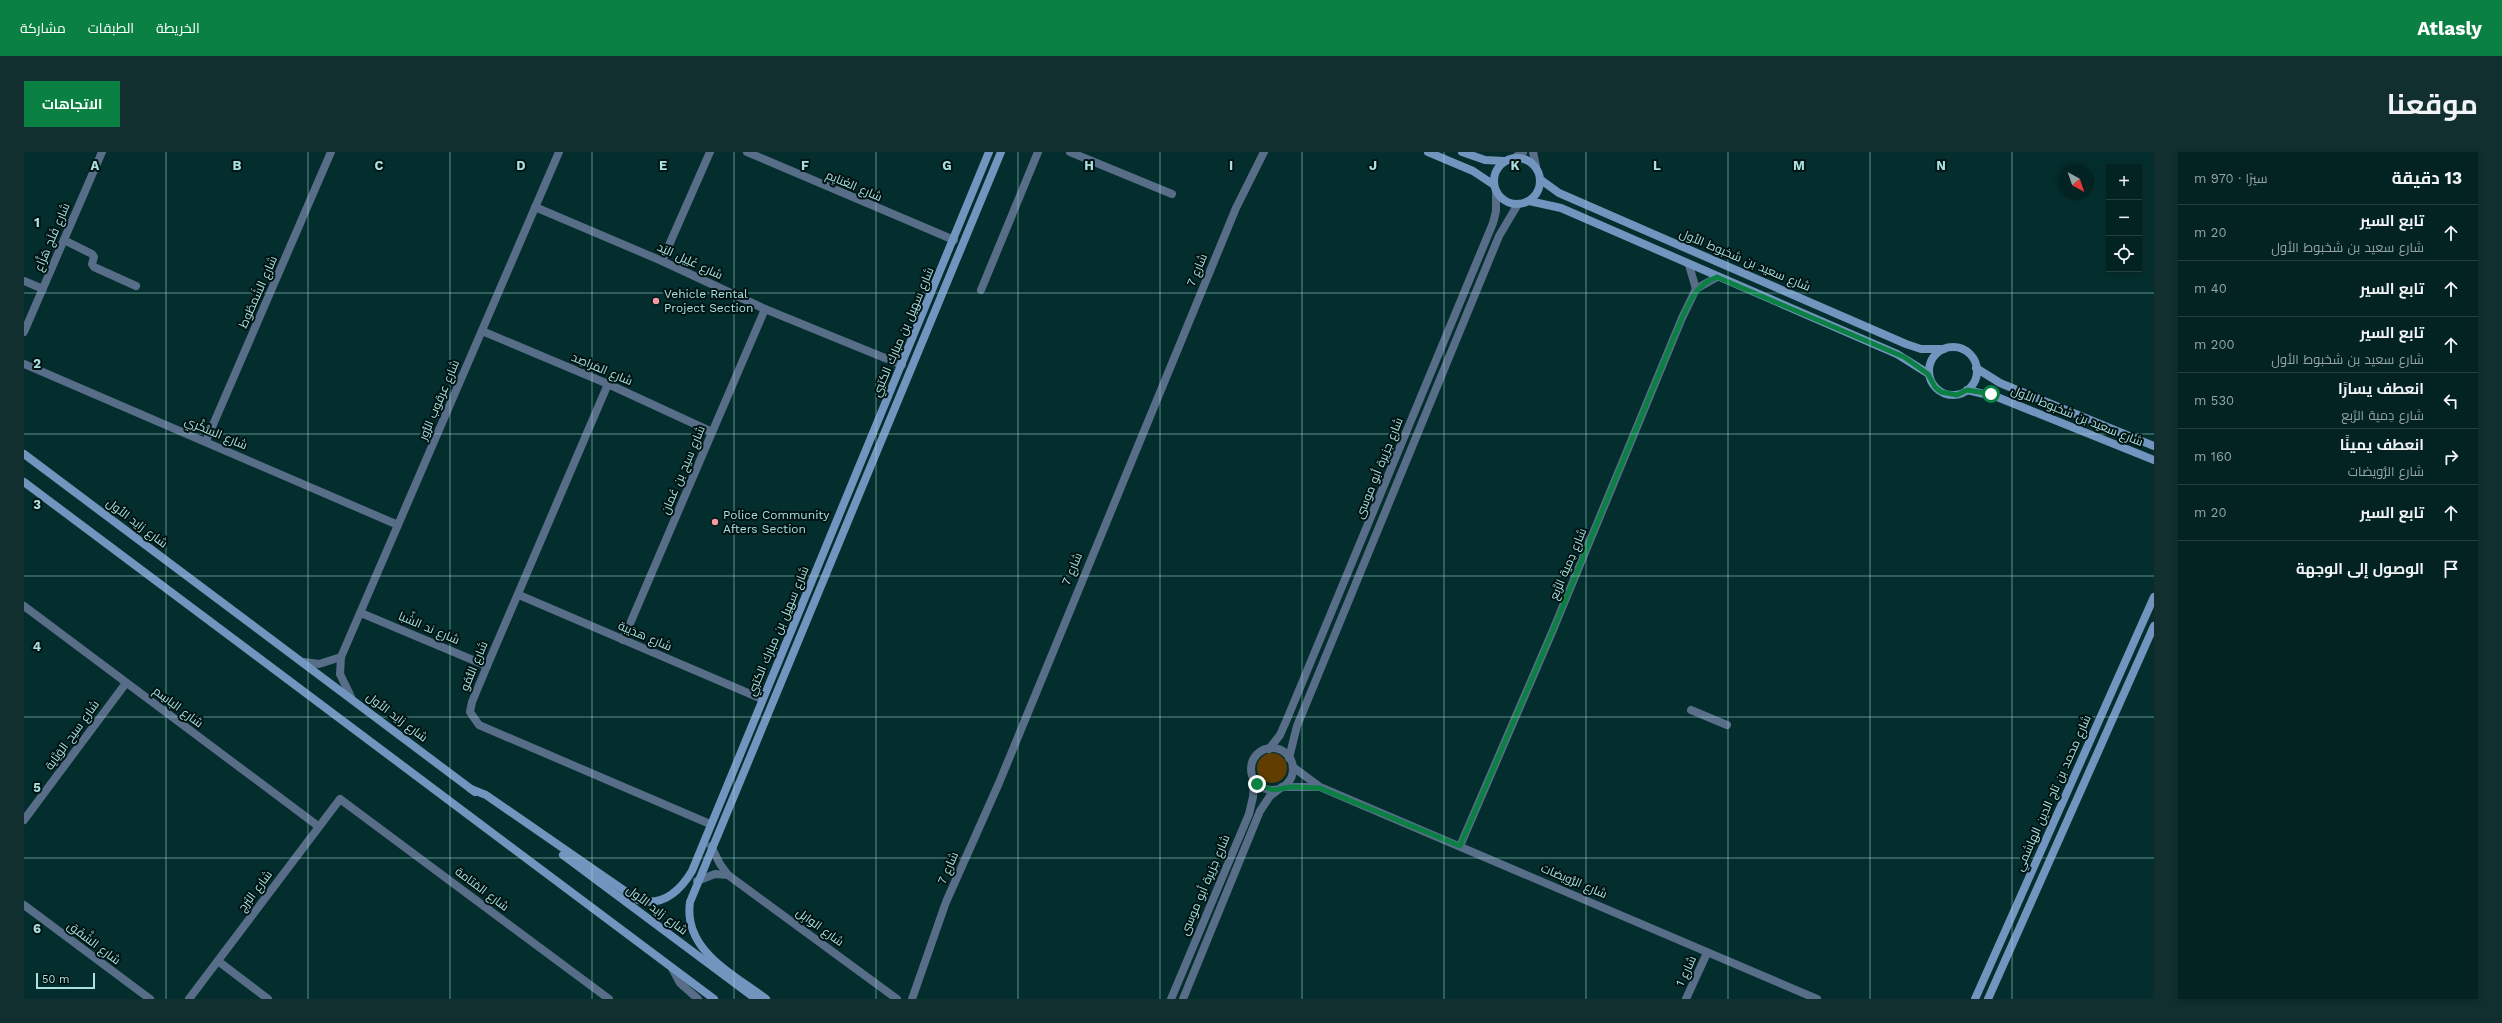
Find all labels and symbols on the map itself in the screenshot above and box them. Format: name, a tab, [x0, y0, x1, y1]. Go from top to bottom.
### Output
text: A	[91, 158, 100, 173]
text: B	[233, 158, 242, 173]
text: C	[375, 158, 384, 173]
text: D	[516, 158, 526, 173]
text: E	[659, 158, 667, 173]
text: F	[801, 158, 809, 173]
text: G	[942, 158, 952, 173]
text: H	[1084, 158, 1094, 173]
text: I	[1229, 158, 1233, 173]
text: J	[1369, 158, 1377, 173]
text: K	[1510, 158, 1520, 173]
text: L	[1653, 158, 1661, 173]
text: M	[1793, 158, 1805, 173]
text: N	[1936, 158, 1946, 173]
north arrow	[2058, 164, 2094, 200]
street label: شارع الغَنايِم	[823, 168, 884, 205]
street label: شارع فَلَج هَزَّاع	[31, 200, 74, 274]
text: 1	[34, 215, 40, 230]
street label: شارع سعيد بن شخبوط الأول	[1677, 226, 1813, 295]
street label: شارع غَلِيل اليَد	[655, 240, 725, 283]
street label: شارع 7	[1184, 252, 1211, 289]
street label: شارع الشَمطُوط	[236, 254, 281, 331]
street label: شارع سهيل بن مبارك الكتبي	[869, 265, 940, 400]
place label: Vehicle Rental Project Section	[664, 287, 753, 315]
marker: Vehicle Rental Project Section	[651, 296, 661, 306]
street label: شارع المَراصِد	[569, 350, 635, 389]
text: 2	[33, 356, 41, 371]
street label: شارع عرقوب الزُّور	[415, 358, 463, 443]
street label: شارع سعيد بن شخبوط الأول	[2009, 383, 2145, 450]
route start	[1982, 385, 2000, 403]
street label: شارع السُّكَّري	[182, 412, 250, 455]
street label: شارع جزيرة أبو موسى	[1351, 415, 1407, 521]
street label: شارع سيح بن عُمان	[658, 424, 709, 517]
street label: شارع زايد الأول	[103, 495, 170, 551]
text: 3	[33, 497, 41, 512]
place label: Police Community Afters Section	[723, 508, 830, 536]
marker: Police Community Afters Section	[710, 517, 720, 527]
street label: شارع دِمية الرَّبع	[1547, 526, 1590, 602]
street label: شارع 7	[1059, 551, 1086, 588]
street label: شارع سهيل بن مبارك الكتبي	[744, 564, 815, 699]
street label: شارع ند الشِّبا	[396, 606, 463, 648]
street label: شارع هدَيبة	[616, 618, 674, 655]
text: 4	[33, 639, 42, 654]
street label: شارع النُّمُو	[457, 639, 492, 693]
street label: شارع الباسِم	[150, 684, 206, 731]
street label: شارع زايد الأول	[363, 689, 430, 745]
street label: شارع سيح الوَيَّاية	[42, 697, 103, 773]
street label: شارع محمد بن تاج الدين الهاشمي	[2012, 713, 2097, 875]
route end	[1248, 775, 1266, 793]
text: 5	[33, 780, 41, 795]
street label: شارع جزيرة أبو موسى	[1177, 832, 1233, 938]
street label: شارع 7	[935, 850, 962, 887]
street label: شارع الرُّويضات	[1538, 861, 1609, 902]
street label: شارع المَتامة	[452, 864, 512, 915]
street label: شارع البُرج	[235, 868, 276, 915]
street label: شارع زايد الأول	[623, 882, 690, 938]
street label: شارع الوابِل	[793, 905, 847, 950]
street label: شارع الشَّفَق	[64, 916, 125, 968]
text: 6	[33, 921, 41, 936]
street label: شارع 1	[1673, 953, 1700, 989]
scale bar	[36, 971, 95, 990]

